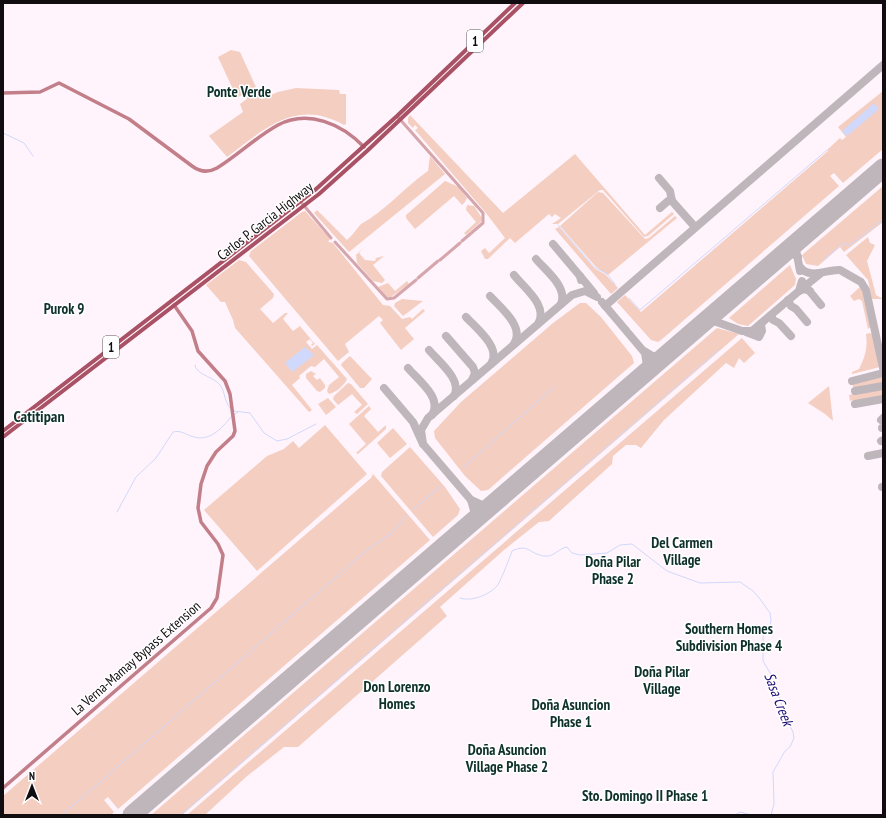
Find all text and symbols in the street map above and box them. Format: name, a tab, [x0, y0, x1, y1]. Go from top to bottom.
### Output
road number: 1	[467, 30, 483, 52]
district label: Ponte Verde	[207, 82, 271, 101]
street label: Carlos P. Garcia Highway	[213, 177, 317, 264]
district label: Purok 9	[44, 299, 84, 318]
road number: 1	[103, 336, 119, 358]
district label: Catitipan	[13, 406, 65, 426]
district label: Del Carmen Village	[651, 533, 713, 569]
district label: Doña Pilar Phase 2	[585, 552, 641, 588]
street label: La Verna-Mamay Bypass Extension	[68, 597, 204, 719]
district label: Southern Homes Subdivision Phase 4	[676, 619, 782, 655]
district label: Doña Pilar Village	[634, 662, 690, 698]
water label: Sasa Creek	[760, 670, 799, 730]
district label: Don Lorenzo Homes	[363, 677, 431, 713]
district label: Doña Asuncion Phase 1	[532, 695, 610, 731]
district label: Doña Asuncion Village Phase 2	[465, 740, 548, 776]
north arrow	[12, 766, 52, 806]
text: N	[29, 769, 35, 783]
district label: Sto. Domingo II Phase 1	[582, 786, 708, 805]

